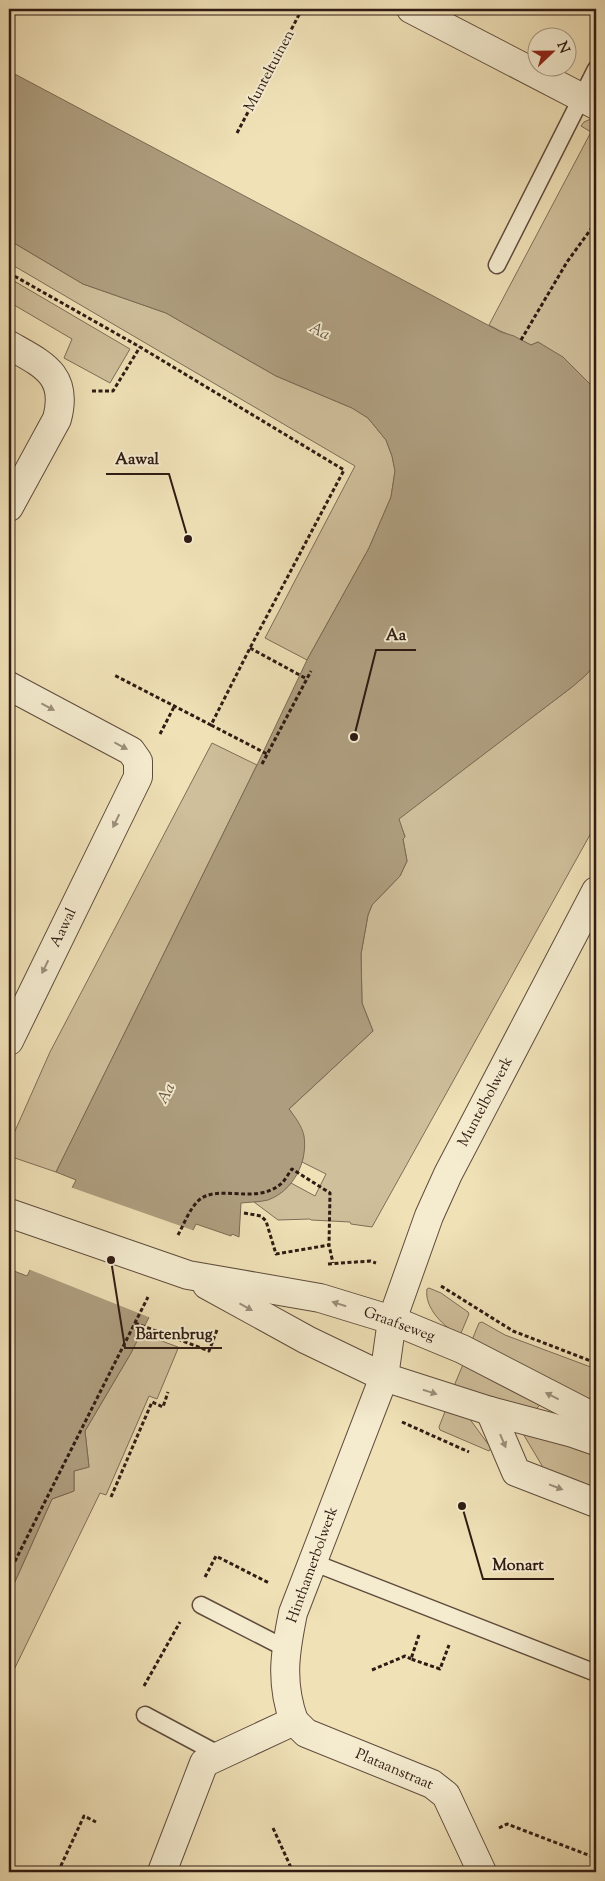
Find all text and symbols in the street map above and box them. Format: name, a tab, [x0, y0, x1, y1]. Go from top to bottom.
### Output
street label: Munteltuinen	[240, 26, 300, 115]
north arrow	[528, 28, 578, 78]
text: N	[551, 39, 574, 57]
water label: Aa	[304, 317, 334, 347]
callout: Aawal	[106, 443, 169, 474]
text: Aawal	[115, 449, 160, 472]
callout: Aa	[376, 619, 416, 650]
text: Aa	[386, 625, 407, 648]
one-way arrow	[41, 703, 55, 711]
one-way arrow	[114, 742, 129, 750]
one-way arrow	[112, 814, 120, 828]
street label: Aawal	[46, 905, 82, 951]
one-way arrow	[41, 960, 49, 974]
street label: Muntelbolwerk	[453, 1053, 519, 1151]
water label: Aa	[152, 1079, 182, 1109]
one-way arrow	[332, 1300, 347, 1308]
one-way arrow	[240, 1302, 253, 1311]
street label: Graafseweg	[360, 1302, 438, 1348]
callout: Bartenbrug	[125, 1317, 222, 1348]
text: Bartenbrug	[135, 1324, 213, 1347]
one-way arrow	[423, 1388, 438, 1396]
one-way arrow	[546, 1391, 559, 1400]
one-way arrow	[499, 1434, 507, 1449]
one-way arrow	[549, 1484, 563, 1492]
street label: Hinthamerbolwerk	[282, 1504, 344, 1626]
callout: Monart	[483, 1548, 554, 1579]
text: Monart	[492, 1555, 544, 1578]
street label: Plataanstraat	[352, 1744, 436, 1796]

